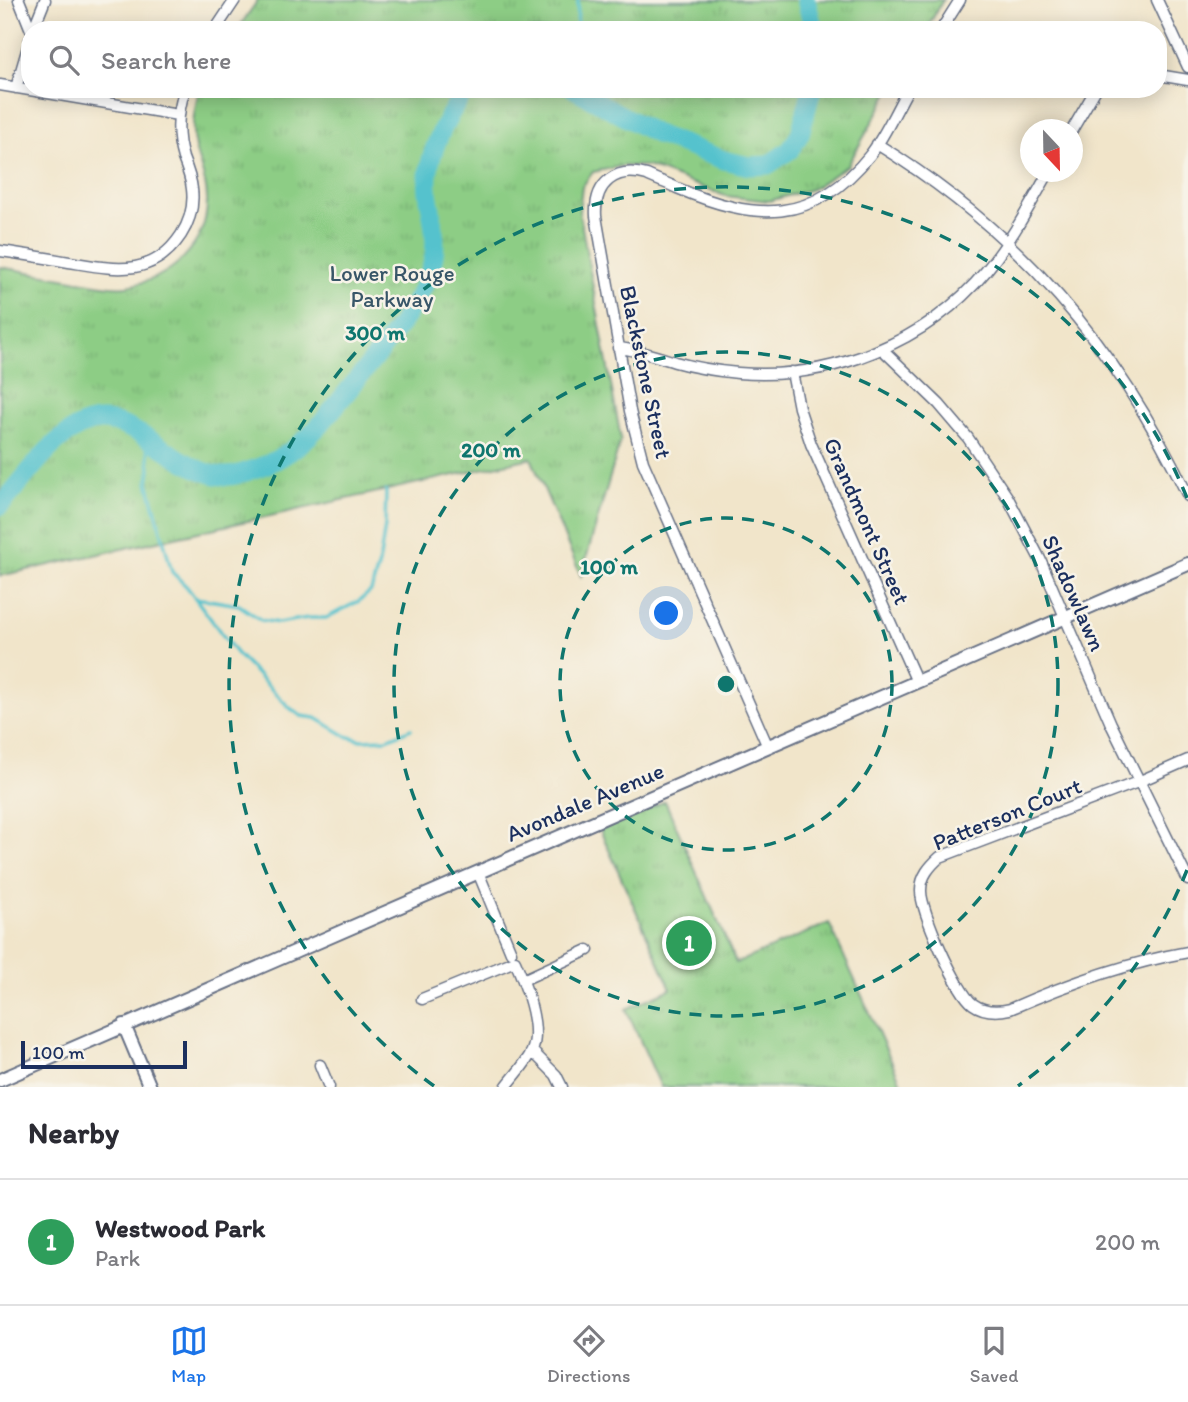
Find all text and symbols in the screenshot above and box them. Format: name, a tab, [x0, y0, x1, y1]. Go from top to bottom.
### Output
search box	[21, 21, 1167, 98]
icon: search	[45, 41, 83, 79]
text: Search here	[101, 44, 231, 76]
north arrow	[1020, 119, 1083, 182]
park label: Lower Rouge Parkway	[329, 259, 455, 313]
street label: Blackstone Street	[614, 283, 678, 461]
text: 300 m	[345, 320, 405, 345]
street label: Grandmont Street	[818, 433, 916, 609]
text: 200 m	[461, 437, 521, 462]
street label: Shadowlawn	[1036, 531, 1112, 655]
text: 100 m	[580, 554, 638, 579]
your location	[649, 596, 683, 630]
centre of rings	[714, 672, 738, 696]
street label: Avondale Avenue	[502, 756, 668, 848]
street label: Patterson Court	[929, 771, 1086, 857]
pin: 1	[666, 917, 712, 969]
scale bar	[21, 1038, 187, 1070]
text: 100 m	[32, 1041, 84, 1064]
text: Nearby	[28, 1114, 119, 1151]
text: Westwood Park	[95, 1212, 265, 1244]
text: 1	[46, 1228, 56, 1256]
text: 200 m	[1095, 1228, 1160, 1256]
text: Park	[95, 1244, 140, 1272]
tab: Map	[170, 1322, 208, 1387]
tab: Directions	[547, 1322, 631, 1387]
tab: Saved	[970, 1322, 1018, 1387]

